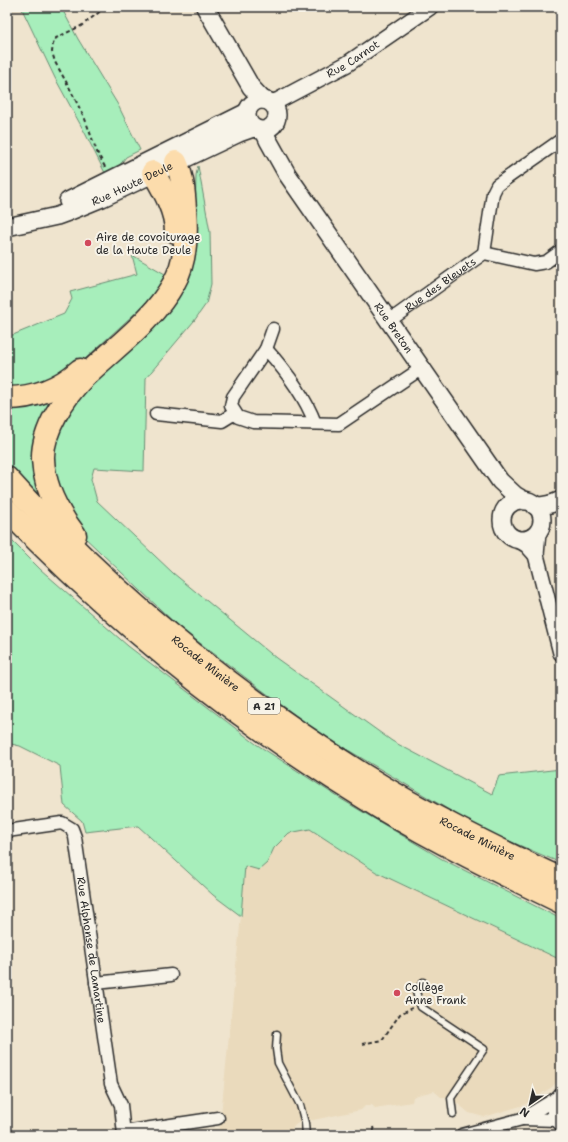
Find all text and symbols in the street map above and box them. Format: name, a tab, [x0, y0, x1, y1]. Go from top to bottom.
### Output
street label: Rue Carnot	[324, 36, 382, 81]
street label: Rue Haute Deule	[89, 158, 175, 209]
place label: Aire de covoiturage de la Haute Deule	[96, 230, 200, 258]
marker: Aire de covoiturage de la Haute Deule	[83, 238, 93, 248]
street label: Rue des Bleuets	[401, 254, 479, 315]
street label: Rue Breton	[371, 299, 417, 356]
street label: Rocade Minière	[168, 632, 243, 695]
road number: A 21	[248, 698, 280, 714]
street label: Rocade Minière	[437, 813, 518, 864]
street label: Rue Alphonse de Lamartine	[73, 876, 110, 1024]
place label: Collège Anne Frank	[405, 980, 466, 1008]
marker: Collège Anne Frank	[392, 988, 402, 998]
north arrow	[510, 1084, 550, 1124]
text: N	[517, 1103, 532, 1121]

